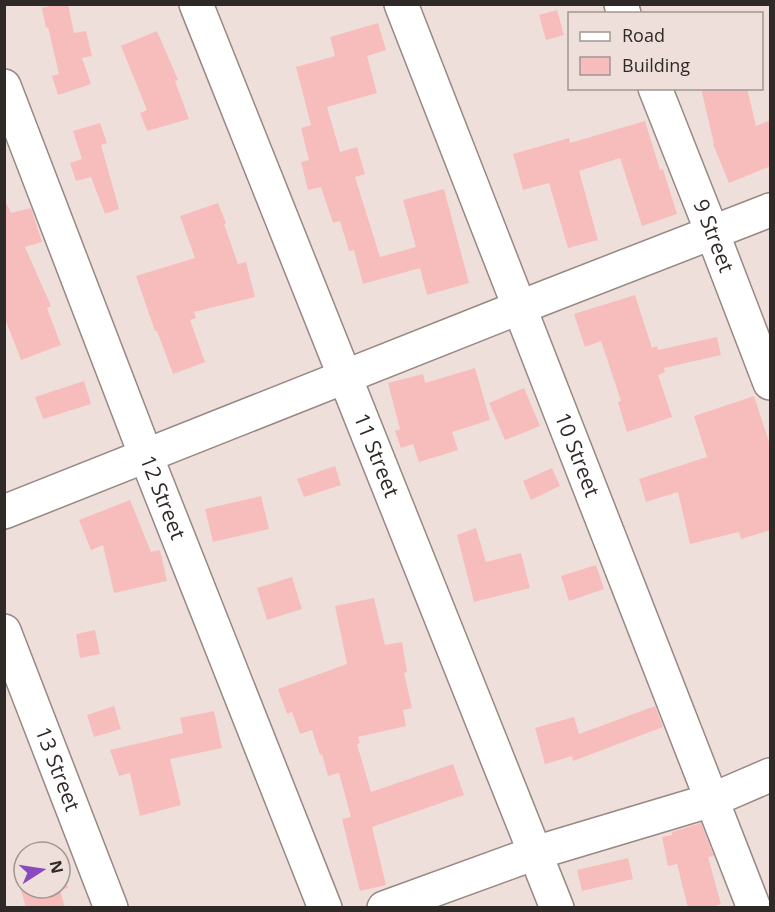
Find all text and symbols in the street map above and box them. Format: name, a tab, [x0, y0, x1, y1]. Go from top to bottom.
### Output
legend	[568, 12, 763, 90]
text: Road	[622, 23, 665, 47]
text: Building	[622, 53, 690, 77]
street label: 9 Street	[687, 195, 741, 276]
street label: 10 Street	[549, 408, 607, 501]
street label: 11 Street	[348, 409, 407, 501]
street label: 12 Street	[134, 451, 193, 543]
street label: 13 Street	[29, 723, 87, 815]
north arrow	[12, 840, 72, 900]
text: N	[45, 858, 69, 876]

